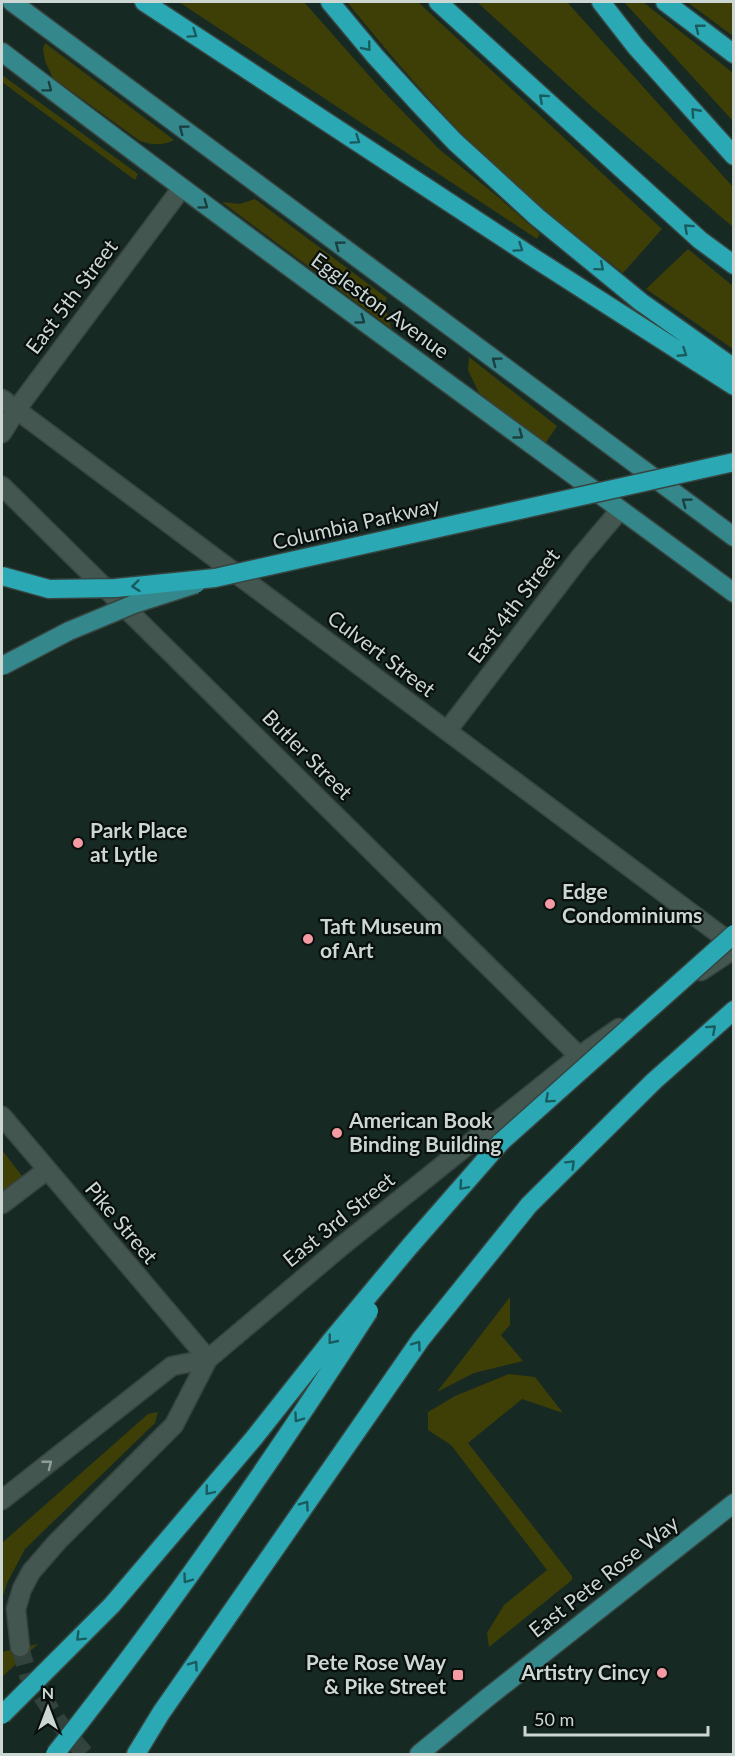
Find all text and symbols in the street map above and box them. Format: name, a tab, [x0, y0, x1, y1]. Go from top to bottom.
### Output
one-way arrow	[695, 24, 706, 35]
one-way arrow	[186, 27, 197, 38]
one-way arrow	[360, 40, 371, 51]
one-way arrow	[41, 80, 52, 91]
one-way arrow	[539, 94, 550, 105]
one-way arrow	[691, 108, 702, 119]
one-way arrow	[178, 125, 189, 136]
one-way arrow	[350, 133, 360, 145]
one-way arrow	[197, 198, 208, 209]
one-way arrow	[684, 224, 695, 235]
street label: East 5th Street	[20, 234, 122, 358]
one-way arrow	[335, 241, 346, 252]
one-way arrow	[512, 241, 523, 252]
street label: Eggleston Avenue	[307, 246, 455, 363]
one-way arrow	[593, 260, 604, 271]
one-way arrow	[355, 313, 366, 324]
one-way arrow	[677, 346, 687, 358]
one-way arrow	[492, 357, 503, 368]
one-way arrow	[512, 427, 523, 438]
street label: Columbia Parkway	[270, 491, 442, 554]
one-way arrow	[682, 498, 693, 509]
street label: East 4th Street	[462, 543, 564, 667]
one-way arrow	[131, 579, 140, 592]
street label: Culvert Street	[323, 604, 441, 702]
street label: Butler Street	[258, 704, 358, 804]
place label: Park Place at Lytle	[90, 817, 187, 866]
marker: Park Place at Lytle	[71, 836, 85, 850]
place label: Edge Condominiums	[562, 878, 702, 927]
marker: Edge Condominiums	[543, 897, 557, 911]
place label: Taft Museum of Art	[320, 913, 442, 962]
marker: Taft Museum of Art	[301, 932, 315, 946]
one-way arrow	[705, 1025, 716, 1036]
one-way arrow	[546, 1092, 556, 1103]
place label: American Book Binding Building	[348, 1107, 501, 1156]
marker: American Book Binding Building	[330, 1126, 344, 1140]
one-way arrow	[563, 1160, 574, 1171]
street label: East 3rd Street	[277, 1166, 399, 1271]
street label: Pike Street	[81, 1176, 164, 1269]
one-way arrow	[459, 1179, 470, 1190]
one-way arrow	[329, 1333, 340, 1344]
one-way arrow	[409, 1341, 420, 1352]
one-way arrow	[294, 1412, 305, 1423]
one-way arrow	[41, 1460, 52, 1471]
one-way arrow	[205, 1484, 216, 1495]
one-way arrow	[298, 1501, 309, 1512]
street label: East Pete Rose Way	[523, 1510, 683, 1642]
one-way arrow	[183, 1572, 194, 1583]
one-way arrow	[77, 1629, 88, 1640]
place label: Pete Rose Way & Pike Street	[306, 1649, 447, 1698]
place label: Artistry Cincy	[520, 1659, 651, 1684]
one-way arrow	[187, 1661, 198, 1672]
marker: Artistry Cincy	[655, 1666, 669, 1680]
marker: Pete Rose Way & Pike Street	[451, 1668, 465, 1682]
north arrow	[18, 1678, 78, 1738]
text: N	[42, 1683, 54, 1702]
scale bar	[525, 1699, 708, 1737]
text: 50 m	[534, 1708, 574, 1730]

